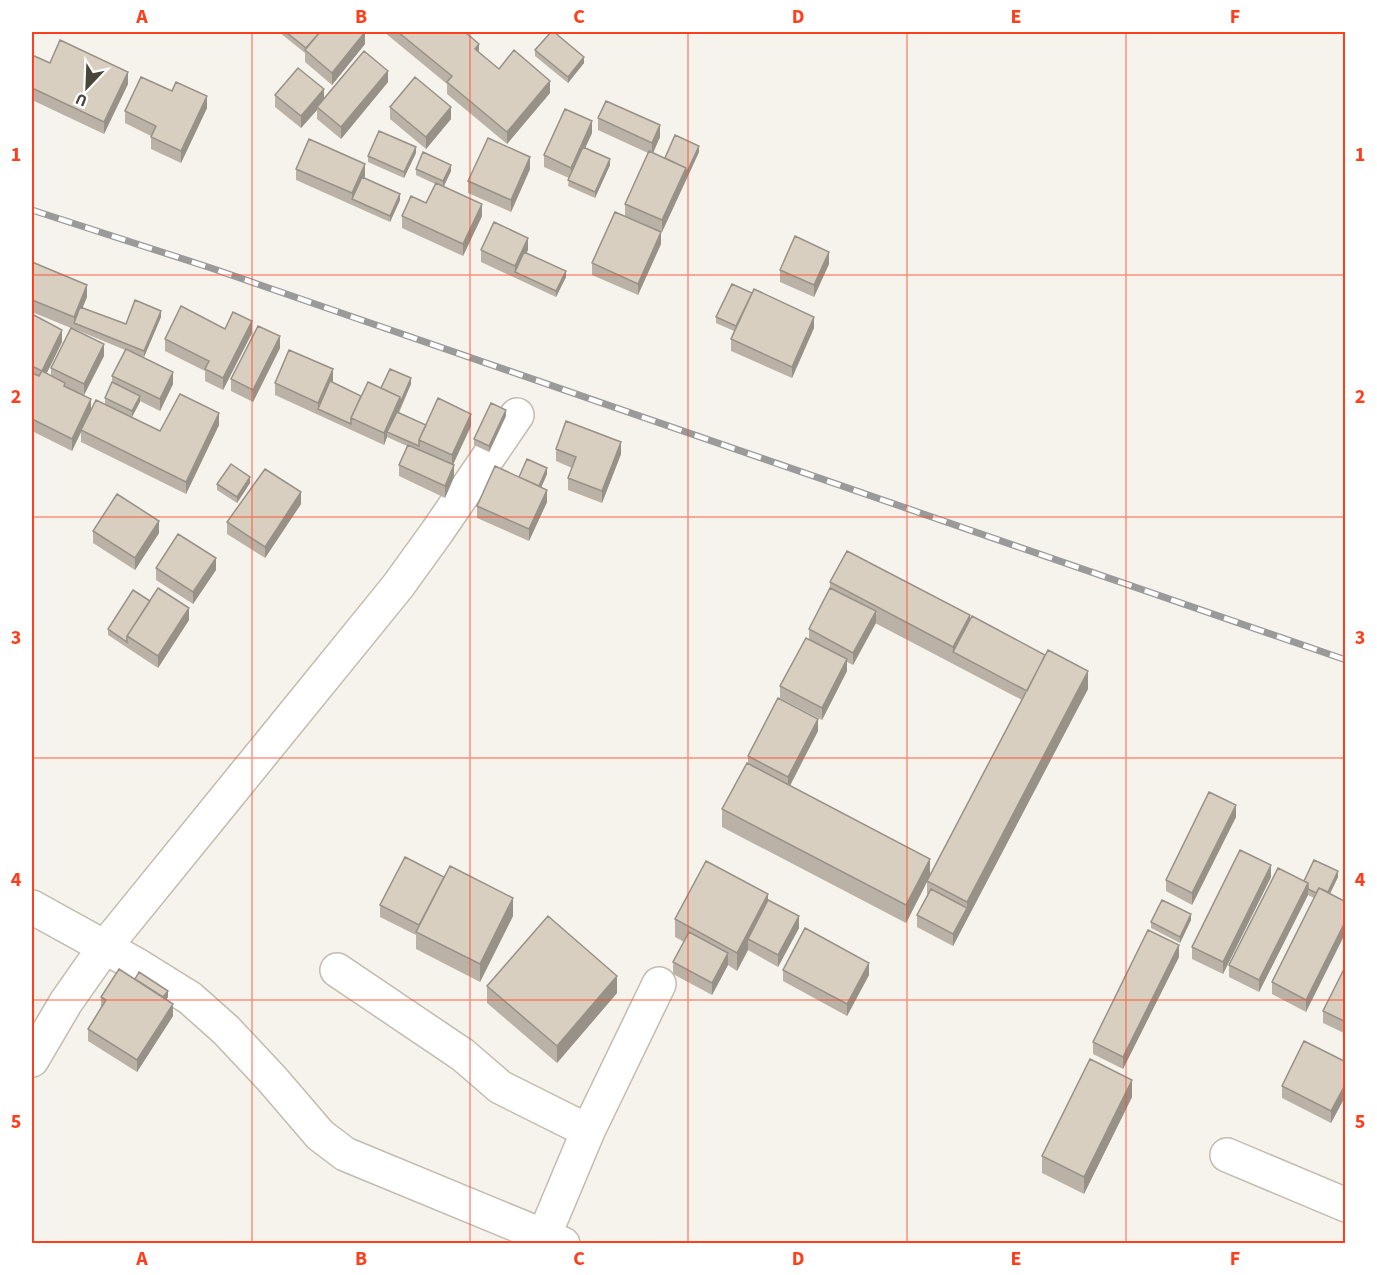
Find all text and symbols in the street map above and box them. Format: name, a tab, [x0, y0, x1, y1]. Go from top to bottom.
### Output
text: A	[135, 3, 148, 31]
text: B	[355, 3, 367, 31]
text: C	[573, 3, 585, 31]
text: D	[792, 3, 804, 31]
text: E	[1011, 3, 1021, 31]
text: F	[1230, 3, 1240, 31]
north arrow	[57, 57, 117, 117]
text: U	[72, 88, 91, 112]
text: 1	[11, 141, 21, 169]
text: 1	[1355, 141, 1365, 169]
text: 2	[11, 383, 21, 411]
text: 2	[1355, 383, 1365, 411]
text: 3	[11, 624, 21, 652]
text: 3	[1355, 624, 1365, 652]
text: 4	[11, 866, 22, 894]
text: 4	[1355, 866, 1366, 894]
text: 5	[11, 1108, 21, 1136]
text: 5	[1355, 1108, 1365, 1136]
text: A	[135, 1245, 148, 1273]
text: B	[355, 1245, 367, 1273]
text: C	[573, 1245, 585, 1273]
text: D	[792, 1245, 804, 1273]
text: E	[1011, 1245, 1021, 1273]
text: F	[1230, 1245, 1240, 1273]

